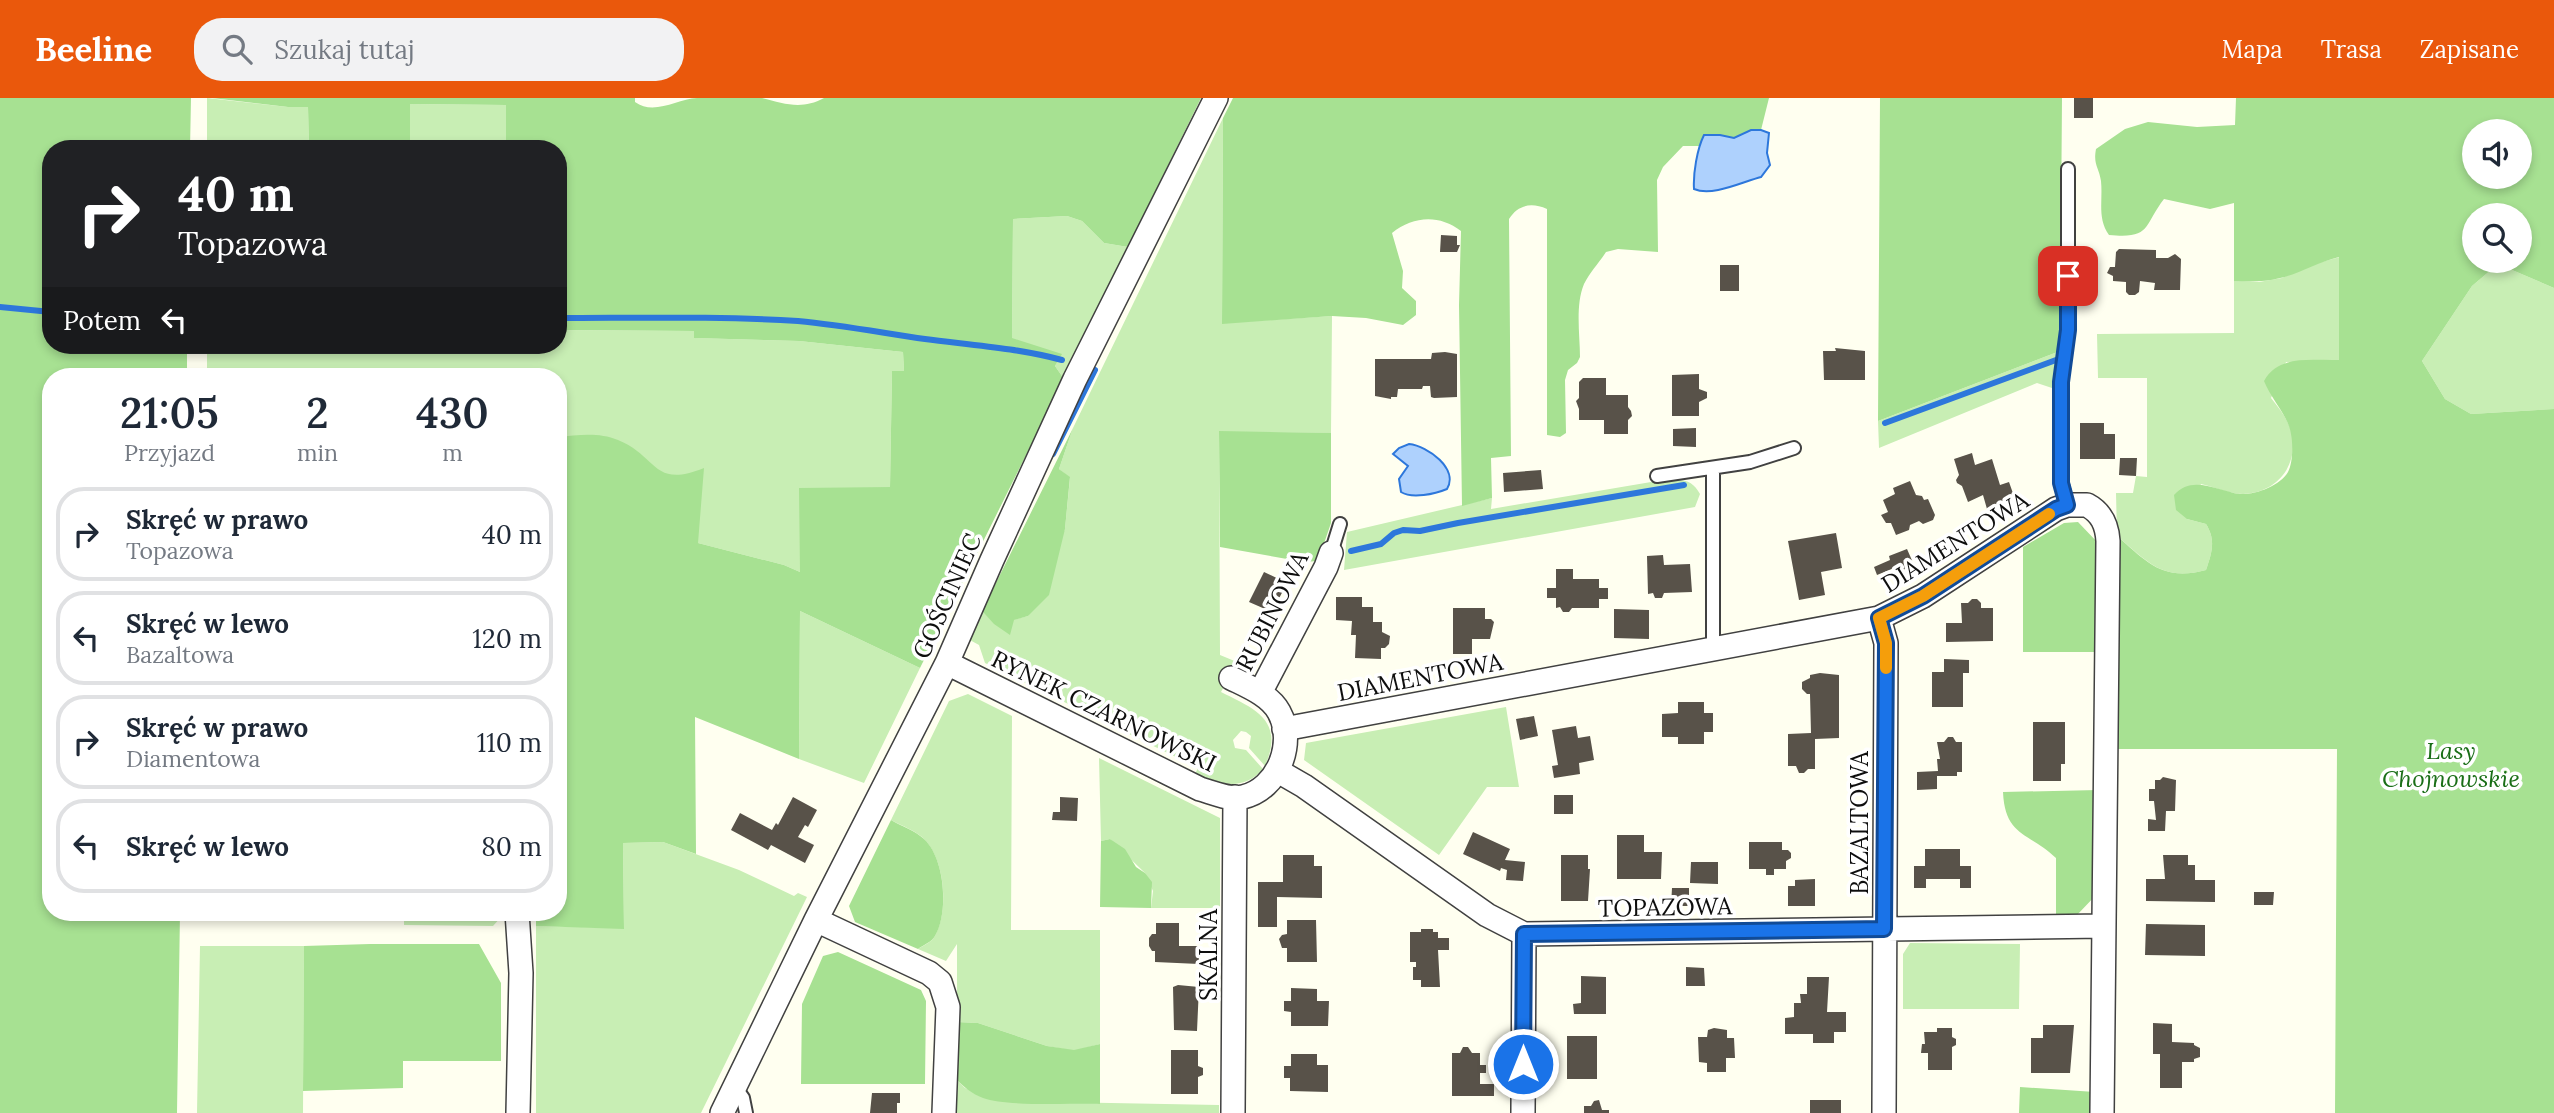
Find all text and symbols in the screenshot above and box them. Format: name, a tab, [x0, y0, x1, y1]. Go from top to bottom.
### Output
search box	[194, 18, 684, 81]
text: Beeline	[35, 28, 152, 70]
icon: search	[218, 30, 256, 68]
text: Szukaj tutaj	[274, 33, 415, 66]
text: Mapa	[2222, 34, 2283, 65]
text: Trasa	[2321, 34, 2382, 65]
text: Zapisane	[2420, 34, 2519, 65]
map controls	[2462, 119, 2532, 273]
button: sound	[2462, 119, 2532, 189]
text: 40 m	[178, 162, 294, 224]
icon: right	[63, 168, 154, 259]
button: search	[2462, 203, 2532, 273]
text: Topazowa	[178, 223, 328, 264]
pin	[2038, 246, 2098, 306]
icon: arrive	[2049, 257, 2087, 295]
icon: left	[155, 301, 193, 339]
text: Potem	[63, 304, 141, 337]
text: 21:05	[120, 386, 219, 440]
text: 2	[306, 386, 329, 440]
text: 430	[416, 386, 489, 440]
text: Przyjazd	[124, 438, 215, 467]
text: min	[297, 438, 338, 467]
text: m	[442, 438, 463, 467]
street label: DIAMENTOWA	[1876, 484, 2035, 600]
text: Skręć w prawo	[126, 503, 308, 536]
icon: right	[67, 515, 105, 553]
text: 40 m	[482, 518, 542, 551]
street label: GOŚCINIEC	[906, 529, 988, 663]
text: Topazowa	[126, 536, 234, 565]
street label: RUBINOWA	[1229, 545, 1316, 676]
text: Skręć w lewo	[126, 607, 289, 640]
icon: left	[67, 619, 105, 657]
text: 120 m	[472, 622, 542, 655]
text: Bazaltowa	[126, 640, 234, 669]
street label: RYNEK CZARNOWSKI	[987, 643, 1221, 779]
street label: DIAMENTOWA	[1335, 646, 1506, 708]
text: Skręć w prawo	[126, 711, 308, 744]
icon: right	[67, 723, 105, 761]
text: 110 m	[477, 726, 542, 759]
park label: Lasy Chojnowskie	[2382, 735, 2520, 794]
text: Diamentowa	[126, 744, 260, 773]
street label: BAZALTOWA	[1844, 750, 1875, 895]
icon: left	[67, 827, 105, 865]
text: Skręć w lewo	[126, 830, 289, 863]
text: 80 m	[481, 830, 542, 863]
street label: TOPAZOWA	[1598, 890, 1733, 924]
street label: SKALNA	[1193, 908, 1224, 1001]
position arrow	[1486, 1027, 1560, 1101]

